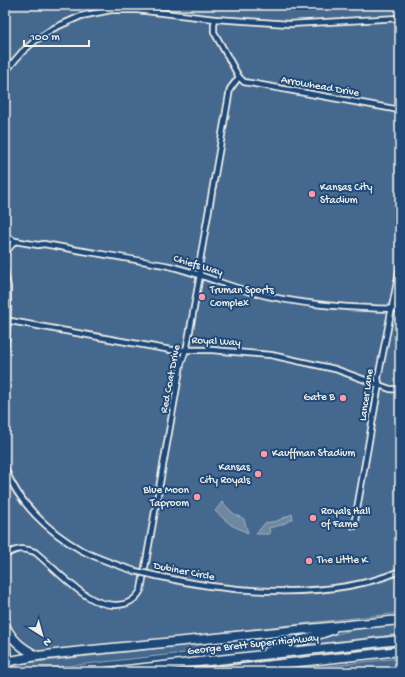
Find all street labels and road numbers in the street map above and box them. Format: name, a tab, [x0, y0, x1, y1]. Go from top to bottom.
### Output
street label: Arrowhead Drive	[280, 74, 360, 100]
street label: Chiefs Way	[172, 252, 225, 279]
street label: Royal Way	[191, 335, 241, 349]
street label: Red Coat Drive	[158, 344, 184, 414]
street label: Lancer Lane	[357, 368, 377, 422]
street label: Dubiner Circle	[151, 560, 216, 584]
street label: George Brett Super Highway	[187, 632, 320, 658]

